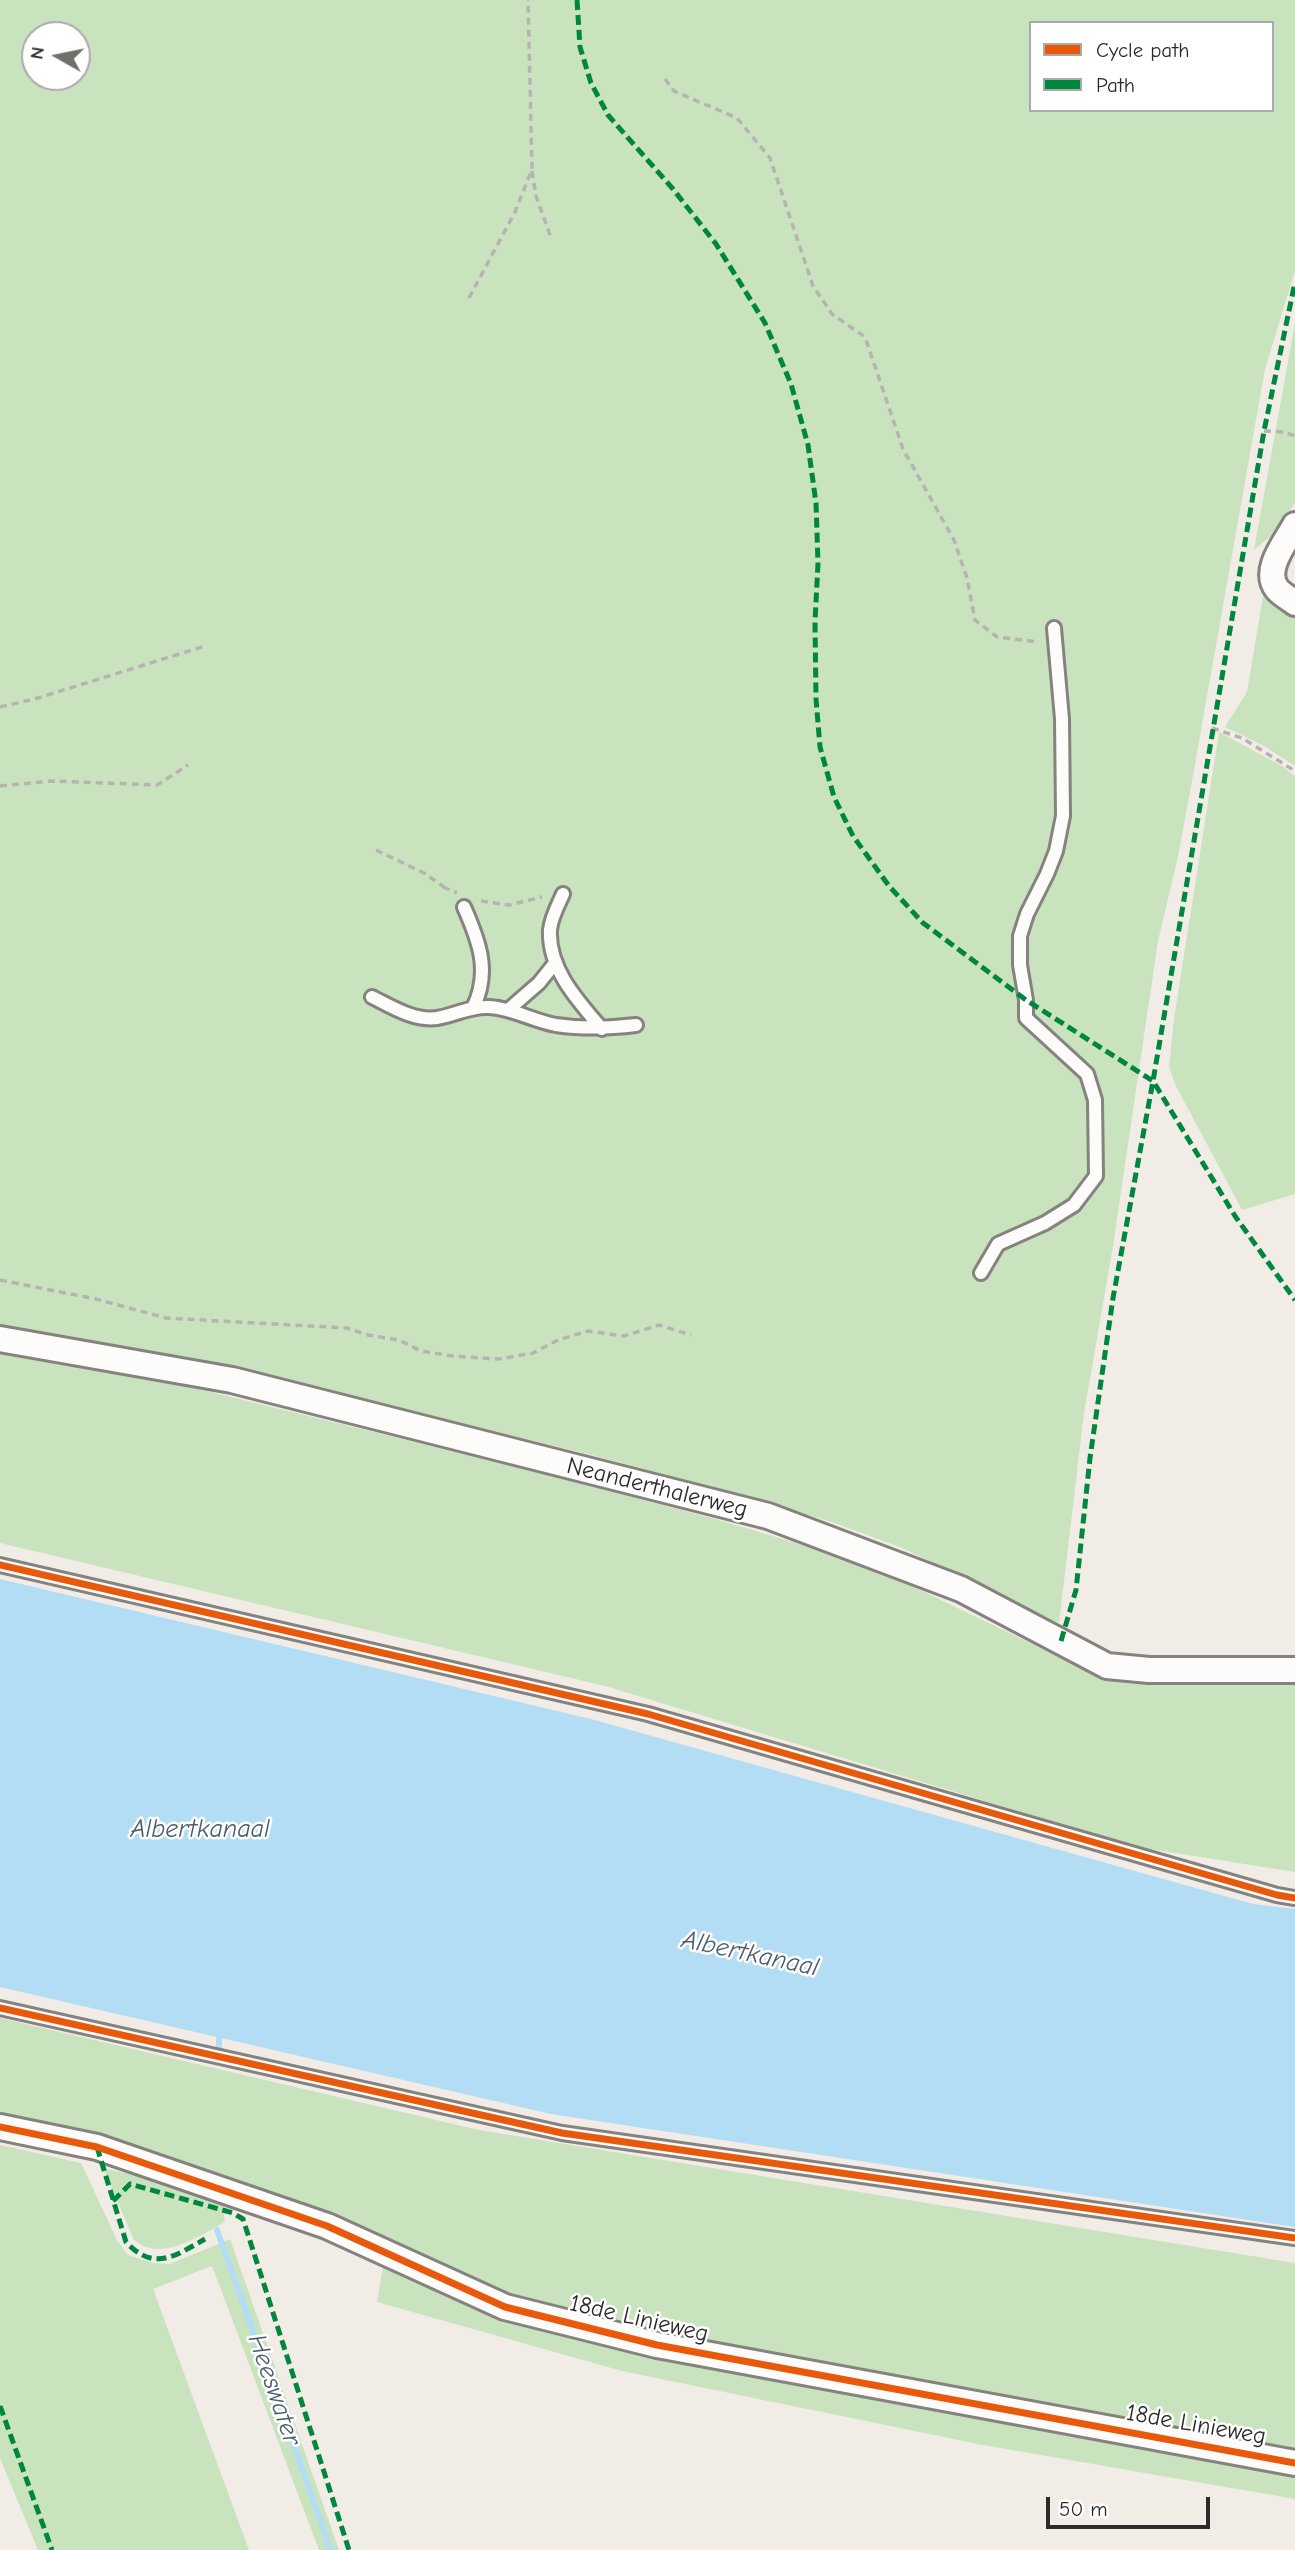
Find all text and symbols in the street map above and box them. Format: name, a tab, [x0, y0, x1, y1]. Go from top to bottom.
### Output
north arrow	[21, 21, 91, 91]
legend	[1029, 21, 1274, 112]
text: Cycle path	[1096, 38, 1189, 62]
text: N	[25, 45, 49, 61]
text: Path	[1096, 73, 1135, 97]
street label: Neanderthalerweg	[564, 1452, 750, 1524]
water label: Albertkanaal	[130, 1814, 270, 1846]
water label: Albertkanaal	[679, 1924, 821, 1984]
street label: 18de Linieweg	[567, 2289, 711, 2349]
water label: Heeswater	[240, 2330, 308, 2450]
street label: 18de Linieweg	[1124, 2399, 1268, 2451]
scale bar	[1050, 2484, 1214, 2528]
text: 50 m	[1059, 2497, 1108, 2521]

